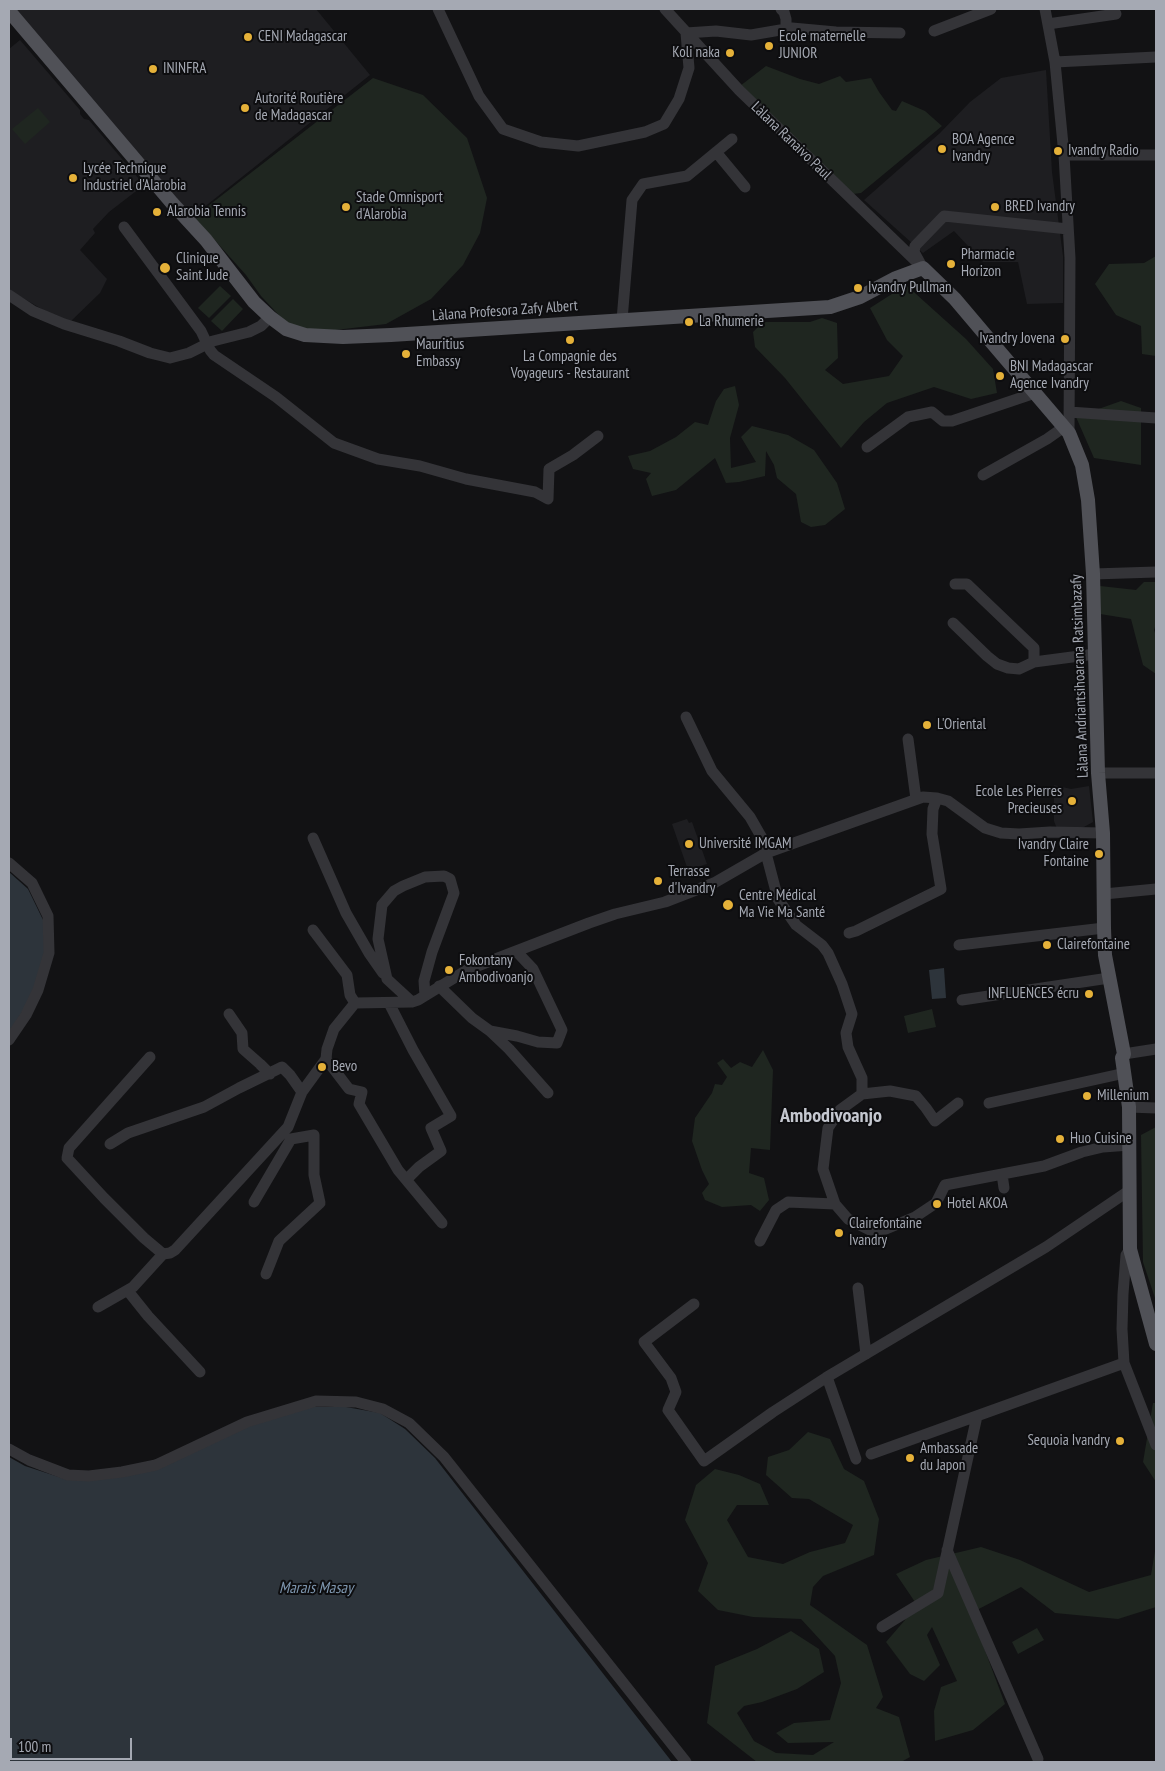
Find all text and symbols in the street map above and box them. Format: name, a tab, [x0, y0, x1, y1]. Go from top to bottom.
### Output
place label: CENI Madagascar	[258, 28, 347, 46]
place label: Ecole maternelle JUNIOR	[779, 28, 866, 63]
marker: CENI Madagascar	[242, 31, 254, 43]
marker: Ecole maternelle JUNIOR	[763, 40, 775, 52]
place label: Koli naka	[672, 44, 720, 62]
marker: Koli naka	[724, 47, 736, 59]
place label: ININFRA	[163, 60, 206, 78]
marker: ININFRA	[147, 63, 159, 75]
place label: Autorité Routière de Madagascar	[255, 90, 343, 125]
street label: Làlana Ranaivo Paul	[747, 98, 835, 184]
marker: Autorité Routière de Madagascar	[239, 102, 251, 114]
place label: BOA Agence Ivandry	[952, 131, 1015, 166]
place label: Ivandry Radio	[1068, 142, 1139, 160]
marker: BOA Agence Ivandry	[936, 143, 948, 155]
marker: Ivandry Radio	[1052, 145, 1064, 157]
place label: Lycée Technique Industriel d'Alarobia	[83, 160, 186, 195]
marker: Lycée Technique Industriel d'Alarobia	[67, 172, 79, 184]
place label: Stade Omnisport d'Alarobia	[356, 189, 443, 224]
place label: BRED Ivandry	[1005, 198, 1075, 216]
marker: Stade Omnisport d'Alarobia	[340, 201, 352, 213]
marker: BRED Ivandry	[989, 201, 1001, 213]
place label: Alarobia Tennis	[167, 203, 246, 221]
marker: Alarobia Tennis	[151, 206, 163, 218]
place label: Pharmacie Horizon	[961, 246, 1015, 281]
place label: Clinique Saint Jude	[176, 250, 228, 285]
marker: Pharmacie Horizon	[945, 258, 957, 270]
marker: Clinique Saint Jude	[158, 261, 172, 275]
place label: Ivandry Pullman	[868, 279, 952, 297]
marker: Ivandry Pullman	[852, 282, 864, 294]
street label: Làlana Profesora Zafy Albert	[432, 297, 578, 325]
place label: La Rhumerie	[699, 313, 764, 331]
marker: La Rhumerie	[683, 316, 695, 328]
place label: Ivandry Jovena	[979, 330, 1055, 348]
marker: Ivandry Jovena	[1059, 333, 1071, 345]
marker: La Compagnie des Voyageurs - Restaurant	[564, 334, 576, 346]
place label: Mauritius Embassy	[416, 336, 464, 371]
marker: Mauritius Embassy	[400, 348, 412, 360]
place label: La Compagnie des Voyageurs - Restaurant	[511, 348, 629, 383]
place label: BNI Madagascar Agence Ivandry	[1010, 358, 1093, 393]
marker: BNI Madagascar Agence Ivandry	[994, 370, 1006, 382]
street label: Làlana Andriantsihoarana Ratsimbazafy	[1067, 574, 1093, 778]
place label: L'Oriental	[937, 716, 986, 734]
marker: L'Oriental	[921, 719, 933, 731]
place label: Ecole Les Pierres Precieuses	[975, 783, 1062, 818]
marker: Ecole Les Pierres Precieuses	[1066, 795, 1078, 807]
place label: Université IMGAM	[699, 835, 792, 853]
place label: Ivandry Claire Fontaine	[1018, 836, 1089, 871]
marker: Université IMGAM	[683, 838, 695, 850]
marker: Ivandry Claire Fontaine	[1093, 848, 1105, 860]
place label: Terrasse d'Ivandry	[668, 863, 715, 898]
marker: Terrasse d'Ivandry	[652, 875, 664, 887]
place label: Centre Médical Ma Vie Ma Santé	[739, 887, 825, 922]
marker: Centre Médical Ma Vie Ma Santé	[721, 898, 735, 912]
place label: Clairefontaine	[1057, 936, 1130, 954]
marker: Clairefontaine	[1041, 939, 1053, 951]
place label: Fokontany Ambodivoanjo	[459, 952, 533, 987]
marker: Fokontany Ambodivoanjo	[443, 964, 455, 976]
place label: INFLUENCES écru	[988, 985, 1079, 1003]
marker: INFLUENCES écru	[1083, 988, 1095, 1000]
place label: Bevo	[332, 1058, 357, 1076]
marker: Bevo	[316, 1061, 328, 1073]
place label: Millenium	[1097, 1087, 1149, 1105]
marker: Millenium	[1081, 1090, 1093, 1102]
district label: Ambodivoanjo	[780, 1104, 882, 1128]
place label: Huo Cuisine	[1070, 1130, 1132, 1148]
marker: Huo Cuisine	[1054, 1133, 1066, 1145]
place label: Hotel AKOA	[947, 1195, 1008, 1213]
marker: Hotel AKOA	[931, 1198, 943, 1210]
place label: Clairefontaine Ivandry	[849, 1215, 922, 1250]
marker: Clairefontaine Ivandry	[833, 1227, 845, 1239]
place label: Sequoia Ivandry	[1027, 1432, 1110, 1450]
marker: Sequoia Ivandry	[1114, 1435, 1126, 1447]
place label: Ambassade du Japon	[920, 1440, 978, 1475]
marker: Ambassade du Japon	[904, 1452, 916, 1464]
water label: Marais Masay	[279, 1578, 353, 1598]
scale bar	[12, 1728, 135, 1760]
text: 100 m	[18, 1737, 51, 1756]

